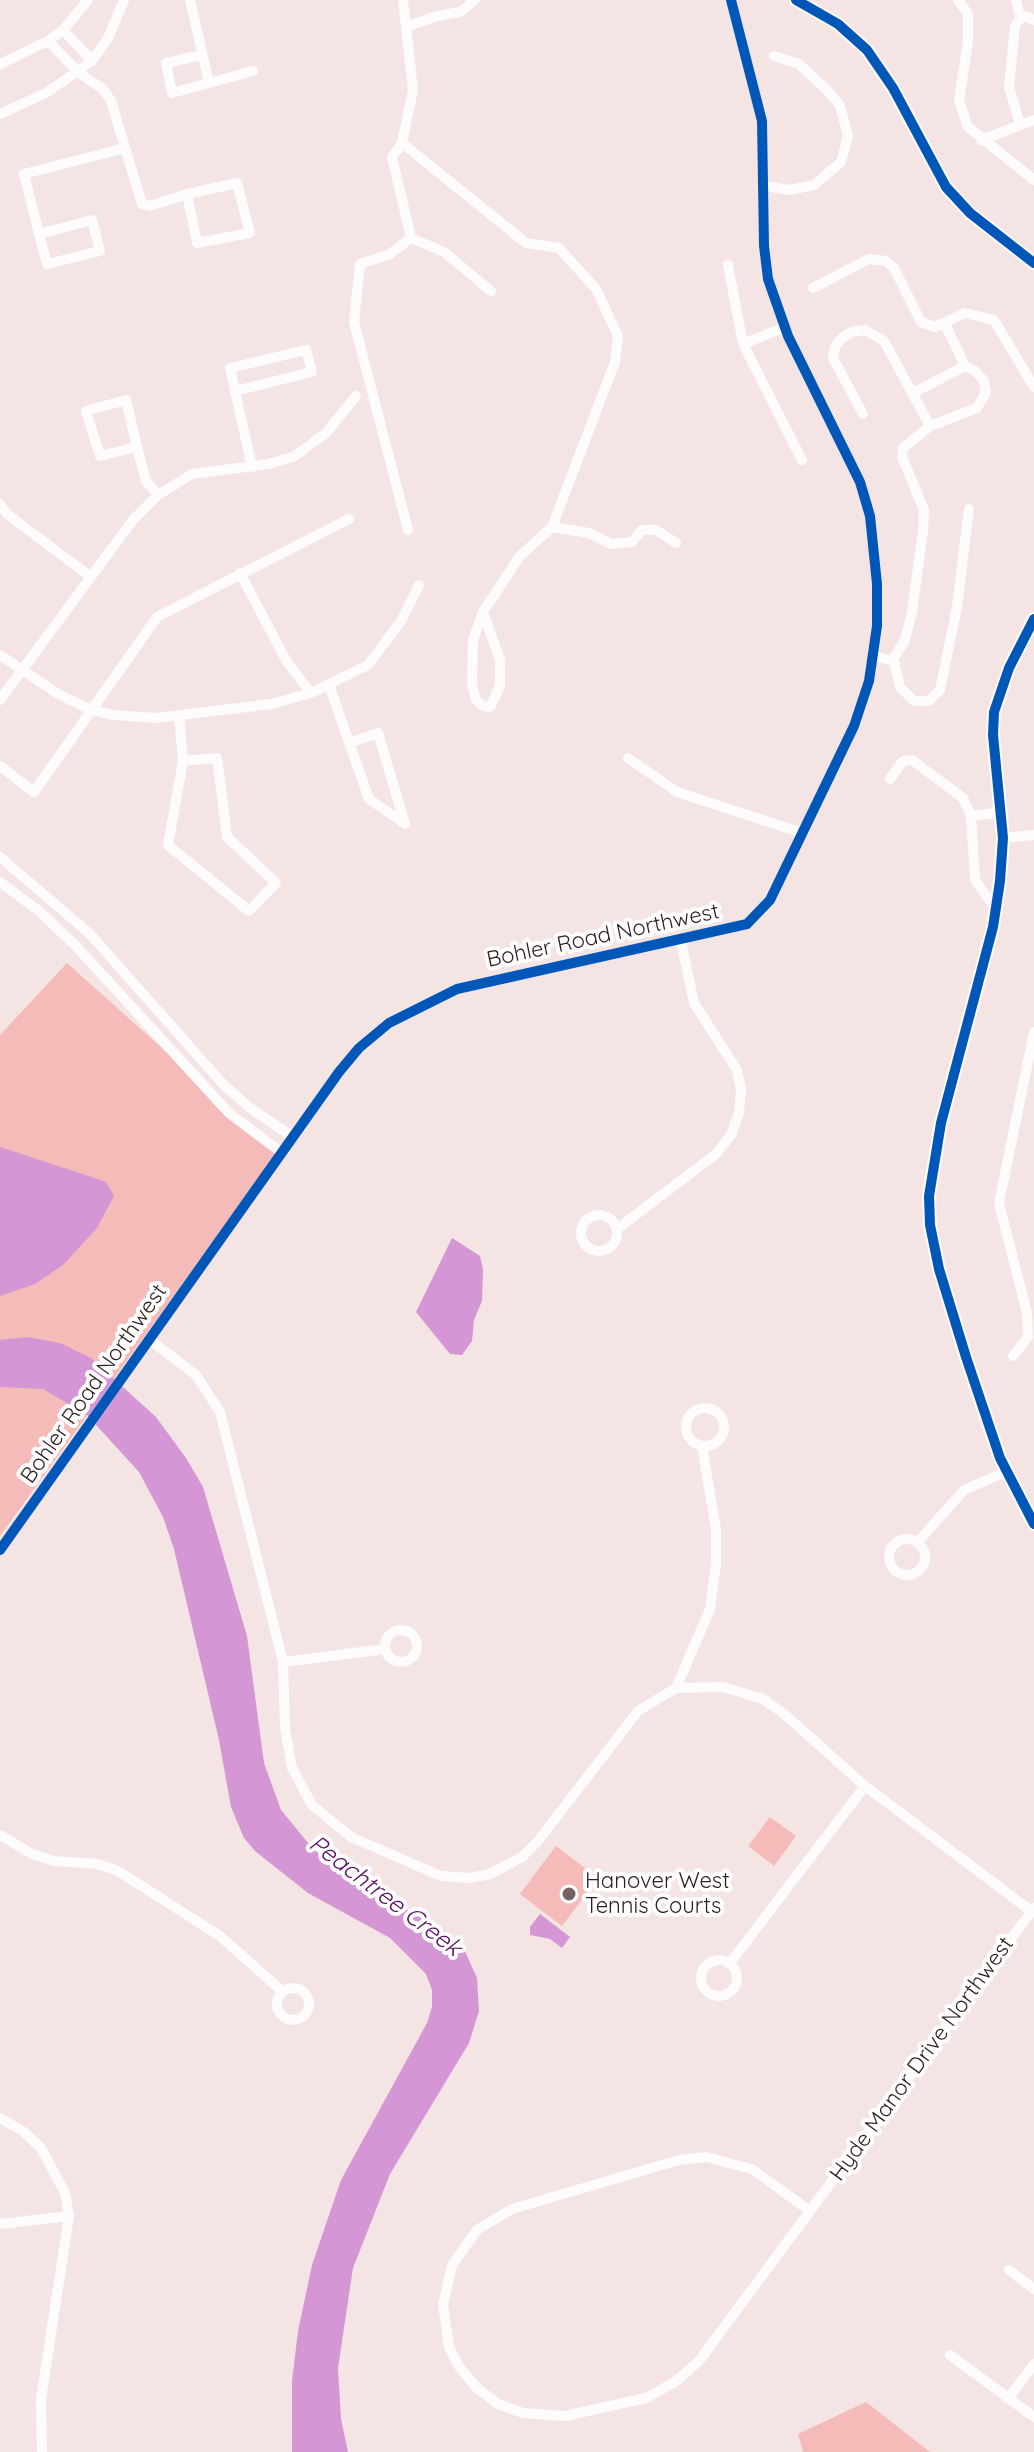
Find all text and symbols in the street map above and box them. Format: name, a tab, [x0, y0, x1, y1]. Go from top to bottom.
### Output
street label: Bohler Road Northwest	[484, 898, 722, 974]
street label: Bohler Road Northwest	[15, 1279, 173, 1489]
water label: Peachtree Creek	[303, 1829, 467, 1963]
place label: Hanover West Tennis Courts	[585, 1868, 730, 1920]
marker: Hanover West Tennis Courts	[560, 1885, 578, 1903]
street label: Hyde Manor Drive Northwest	[824, 1932, 1020, 2186]

